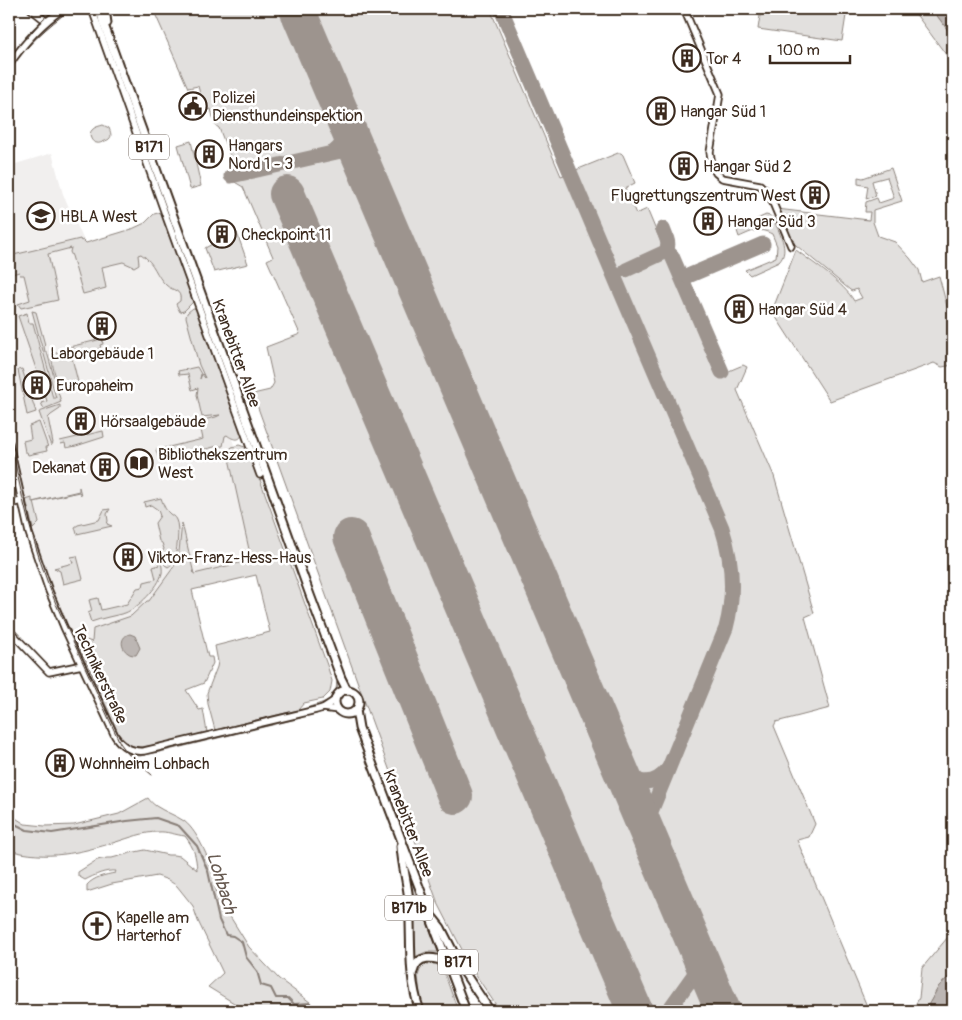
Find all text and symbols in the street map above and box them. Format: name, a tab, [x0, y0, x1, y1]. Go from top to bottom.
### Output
scale bar	[770, 32, 850, 64]
text: 100 m	[777, 41, 820, 60]
building icon: Tor 4	[672, 43, 702, 73]
place label: Tor 4	[706, 49, 741, 69]
place label: Polizei Diensthundeinspektion	[212, 88, 363, 126]
public building icon: Polizei Diensthundeinspektion	[178, 91, 208, 121]
building icon: Hangar Süd 1	[646, 96, 676, 126]
place label: Hangar Süd 1	[680, 102, 766, 122]
road number: B171	[129, 134, 169, 160]
place label: Hangars Nord 1 - 3	[228, 136, 293, 174]
building icon: Hangars Nord 1 - 3	[194, 139, 224, 169]
building icon: Hangar Süd 2	[669, 151, 699, 181]
place label: Hangar Süd 2	[703, 157, 792, 177]
building icon: Flugrettungszentrum West	[800, 180, 830, 210]
place label: Flugrettungszentrum West	[611, 186, 797, 206]
school or university icon: HBLA West	[26, 201, 56, 231]
building icon: Hangar Süd 3	[693, 206, 723, 236]
place label: HBLA West	[60, 207, 138, 227]
place label: Hangar Süd 3	[727, 212, 816, 232]
building icon: Checkpoint 11	[207, 219, 237, 249]
place label: Checkpoint 11	[241, 225, 331, 245]
building icon: Hangar Süd 4	[724, 294, 754, 324]
street label: Kranebitter Allee	[207, 296, 265, 410]
place label: Hangar Süd 4	[758, 300, 847, 320]
building icon: Laborgebäude 1	[87, 311, 117, 341]
place label: Laborgebäude 1	[50, 344, 154, 364]
building icon: Europaheim	[22, 370, 52, 400]
place label: Europaheim	[56, 376, 134, 396]
building icon: Hörsaalgebäude	[66, 406, 96, 436]
place label: Hörsaalgebäude	[100, 412, 206, 432]
place label: Bibliothekszentrum West	[158, 445, 287, 483]
library icon: Bibliothekszentrum West	[124, 448, 154, 478]
building icon: Dekanat	[90, 452, 120, 482]
place label: Dekanat	[32, 458, 87, 478]
building icon: Viktor-Franz-Hess-Haus	[113, 542, 143, 572]
place label: Viktor-Franz-Hess-Haus	[147, 548, 311, 568]
street label: Technikerstraße	[68, 622, 132, 727]
building icon: Wohnheim Lohbach	[45, 748, 75, 778]
place label: Wohnheim Lohbach	[79, 754, 209, 774]
street label: Kranebitter Allee	[378, 767, 438, 880]
water label: Lohbach	[201, 850, 242, 918]
road number: B171b	[385, 896, 433, 920]
place label: Kapelle am Harterhof	[116, 908, 189, 946]
church icon: Kapelle am Harterhof	[82, 911, 112, 941]
road number: B171	[438, 950, 478, 974]

